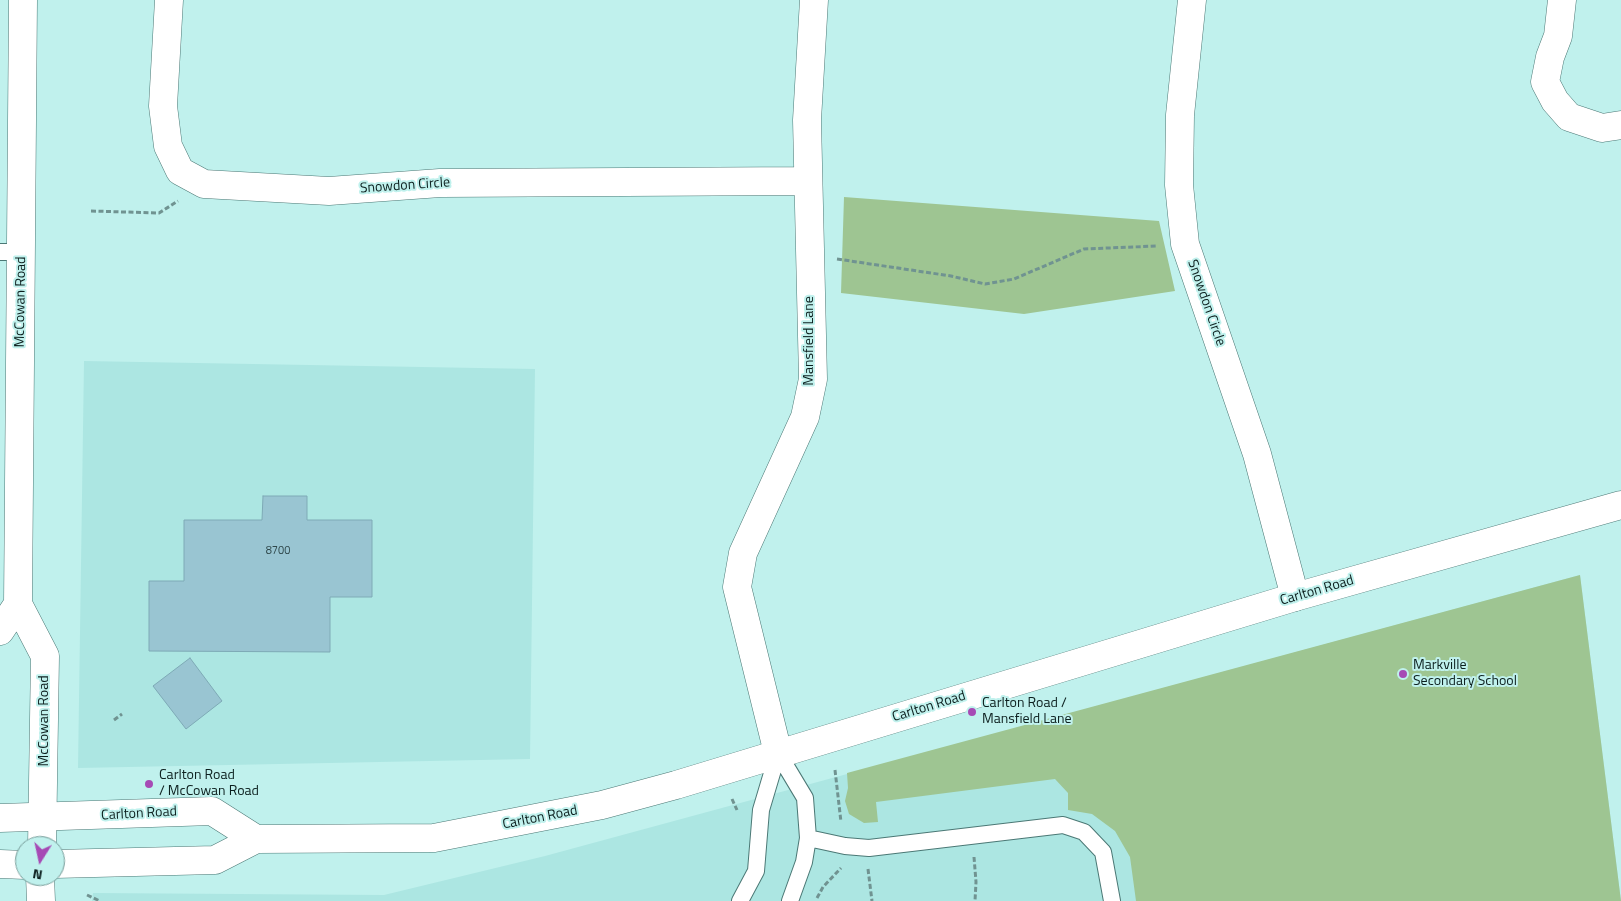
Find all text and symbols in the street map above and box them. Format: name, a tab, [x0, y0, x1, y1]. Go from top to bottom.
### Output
street label: Snowdon Circle	[359, 174, 451, 198]
street label: McCowan Road	[12, 256, 30, 348]
street label: Snowdon Circle	[1183, 258, 1229, 348]
street label: Mansfield Lane	[802, 296, 818, 386]
house number: 8700	[266, 544, 290, 558]
street label: Carlton Road	[1278, 572, 1356, 610]
place label: Markville Secondary School	[1413, 658, 1517, 690]
marker: Markville Secondary School	[1397, 668, 1409, 680]
street label: McCowan Road	[37, 675, 53, 767]
street label: Carlton Road	[890, 688, 968, 726]
place label: Carlton Road / Mansfield Lane	[982, 696, 1072, 729]
marker: Carlton Road / Mansfield Lane	[966, 706, 978, 718]
place label: Carlton Road / McCowan Road	[159, 768, 259, 800]
marker: Carlton Road / McCowan Road	[143, 778, 155, 790]
street label: Carlton Road	[501, 803, 579, 833]
street label: Carlton Road	[101, 804, 177, 824]
north arrow	[15, 836, 65, 886]
text: N	[31, 864, 44, 886]

